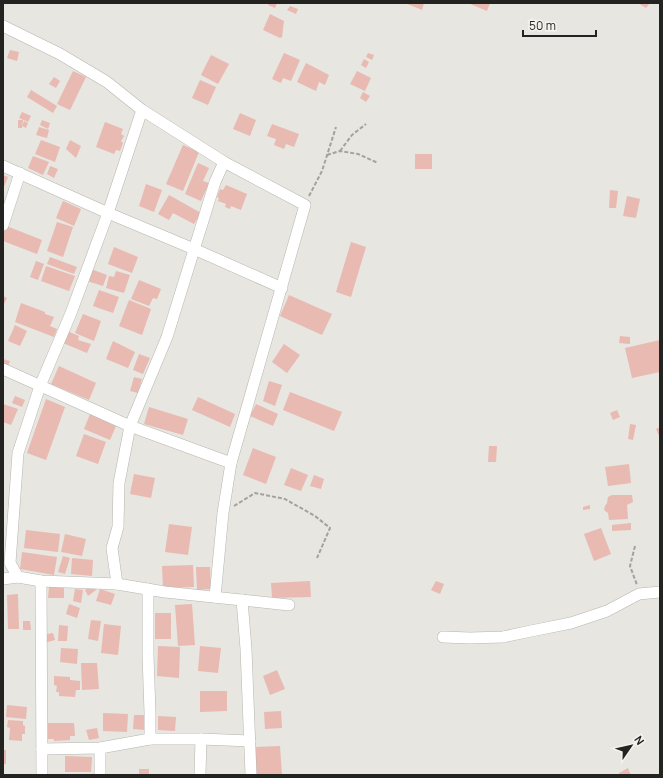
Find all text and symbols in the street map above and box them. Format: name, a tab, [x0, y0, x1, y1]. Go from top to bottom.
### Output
scale bar	[523, 12, 596, 38]
text: 50 m	[529, 17, 556, 34]
north arrow	[611, 726, 651, 766]
text: N	[631, 733, 648, 748]

